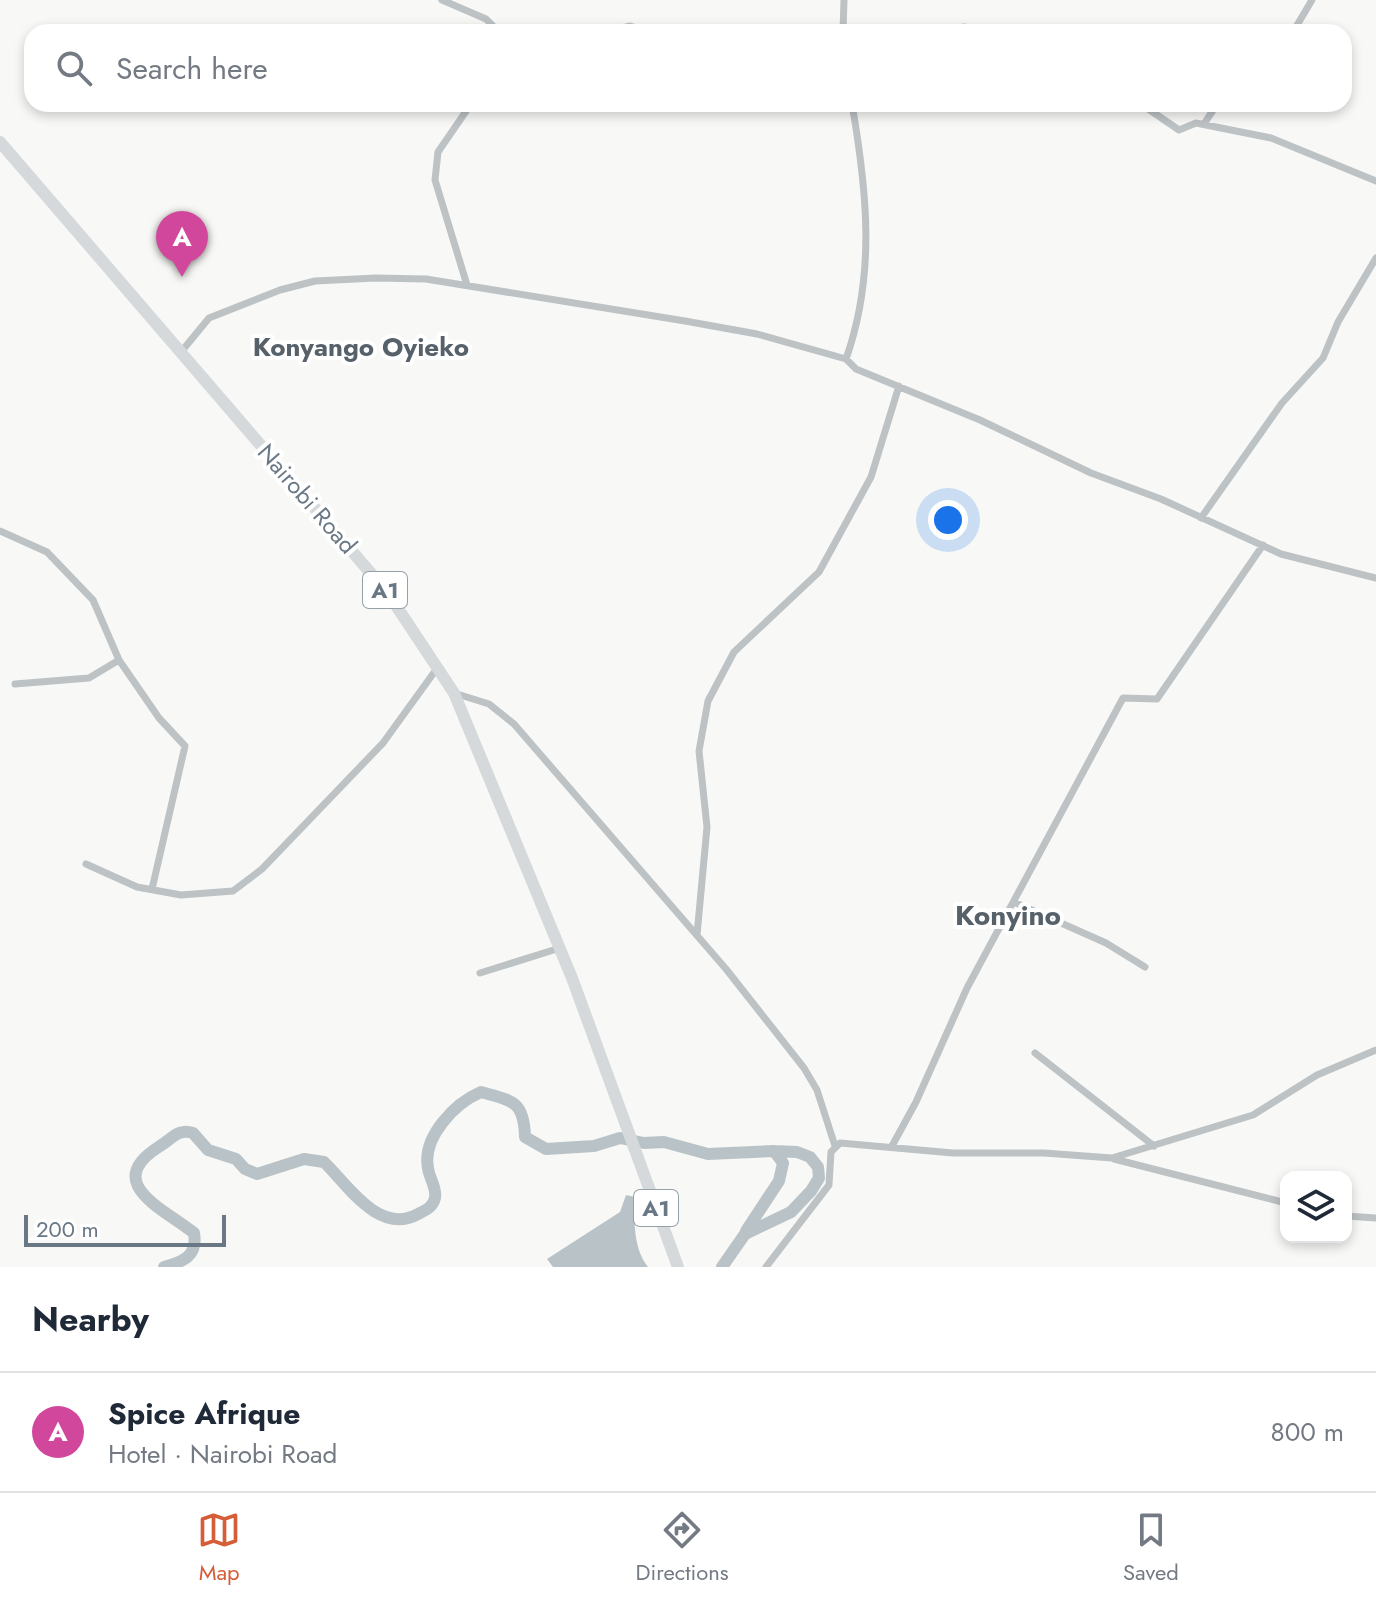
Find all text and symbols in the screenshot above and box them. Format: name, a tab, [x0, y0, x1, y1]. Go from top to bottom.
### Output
search box	[24, 24, 1352, 112]
icon: search	[52, 46, 96, 90]
text: Search here	[116, 47, 268, 90]
pin: A	[156, 211, 208, 277]
district label: Konyango Oyieko	[253, 328, 469, 366]
street label: Nairobi Road	[249, 436, 365, 562]
your location	[928, 500, 968, 540]
road number: A1	[363, 572, 407, 608]
district label: Konyino	[955, 895, 1061, 936]
map controls	[1280, 1171, 1352, 1243]
button: layers	[1280, 1171, 1352, 1243]
road number: A1	[634, 1190, 678, 1226]
scale bar	[24, 1211, 226, 1247]
text: 200 m	[36, 1213, 99, 1245]
text: Nearby	[32, 1295, 149, 1344]
text: Spice Afrique	[108, 1392, 300, 1435]
text: A	[48, 1413, 68, 1451]
text: 800 m	[1271, 1413, 1344, 1451]
text: Hotel · Nairobi Road	[108, 1435, 337, 1473]
tab: Map	[197, 1508, 241, 1588]
tab: Directions	[636, 1508, 729, 1588]
tab: Saved	[1123, 1508, 1179, 1588]

